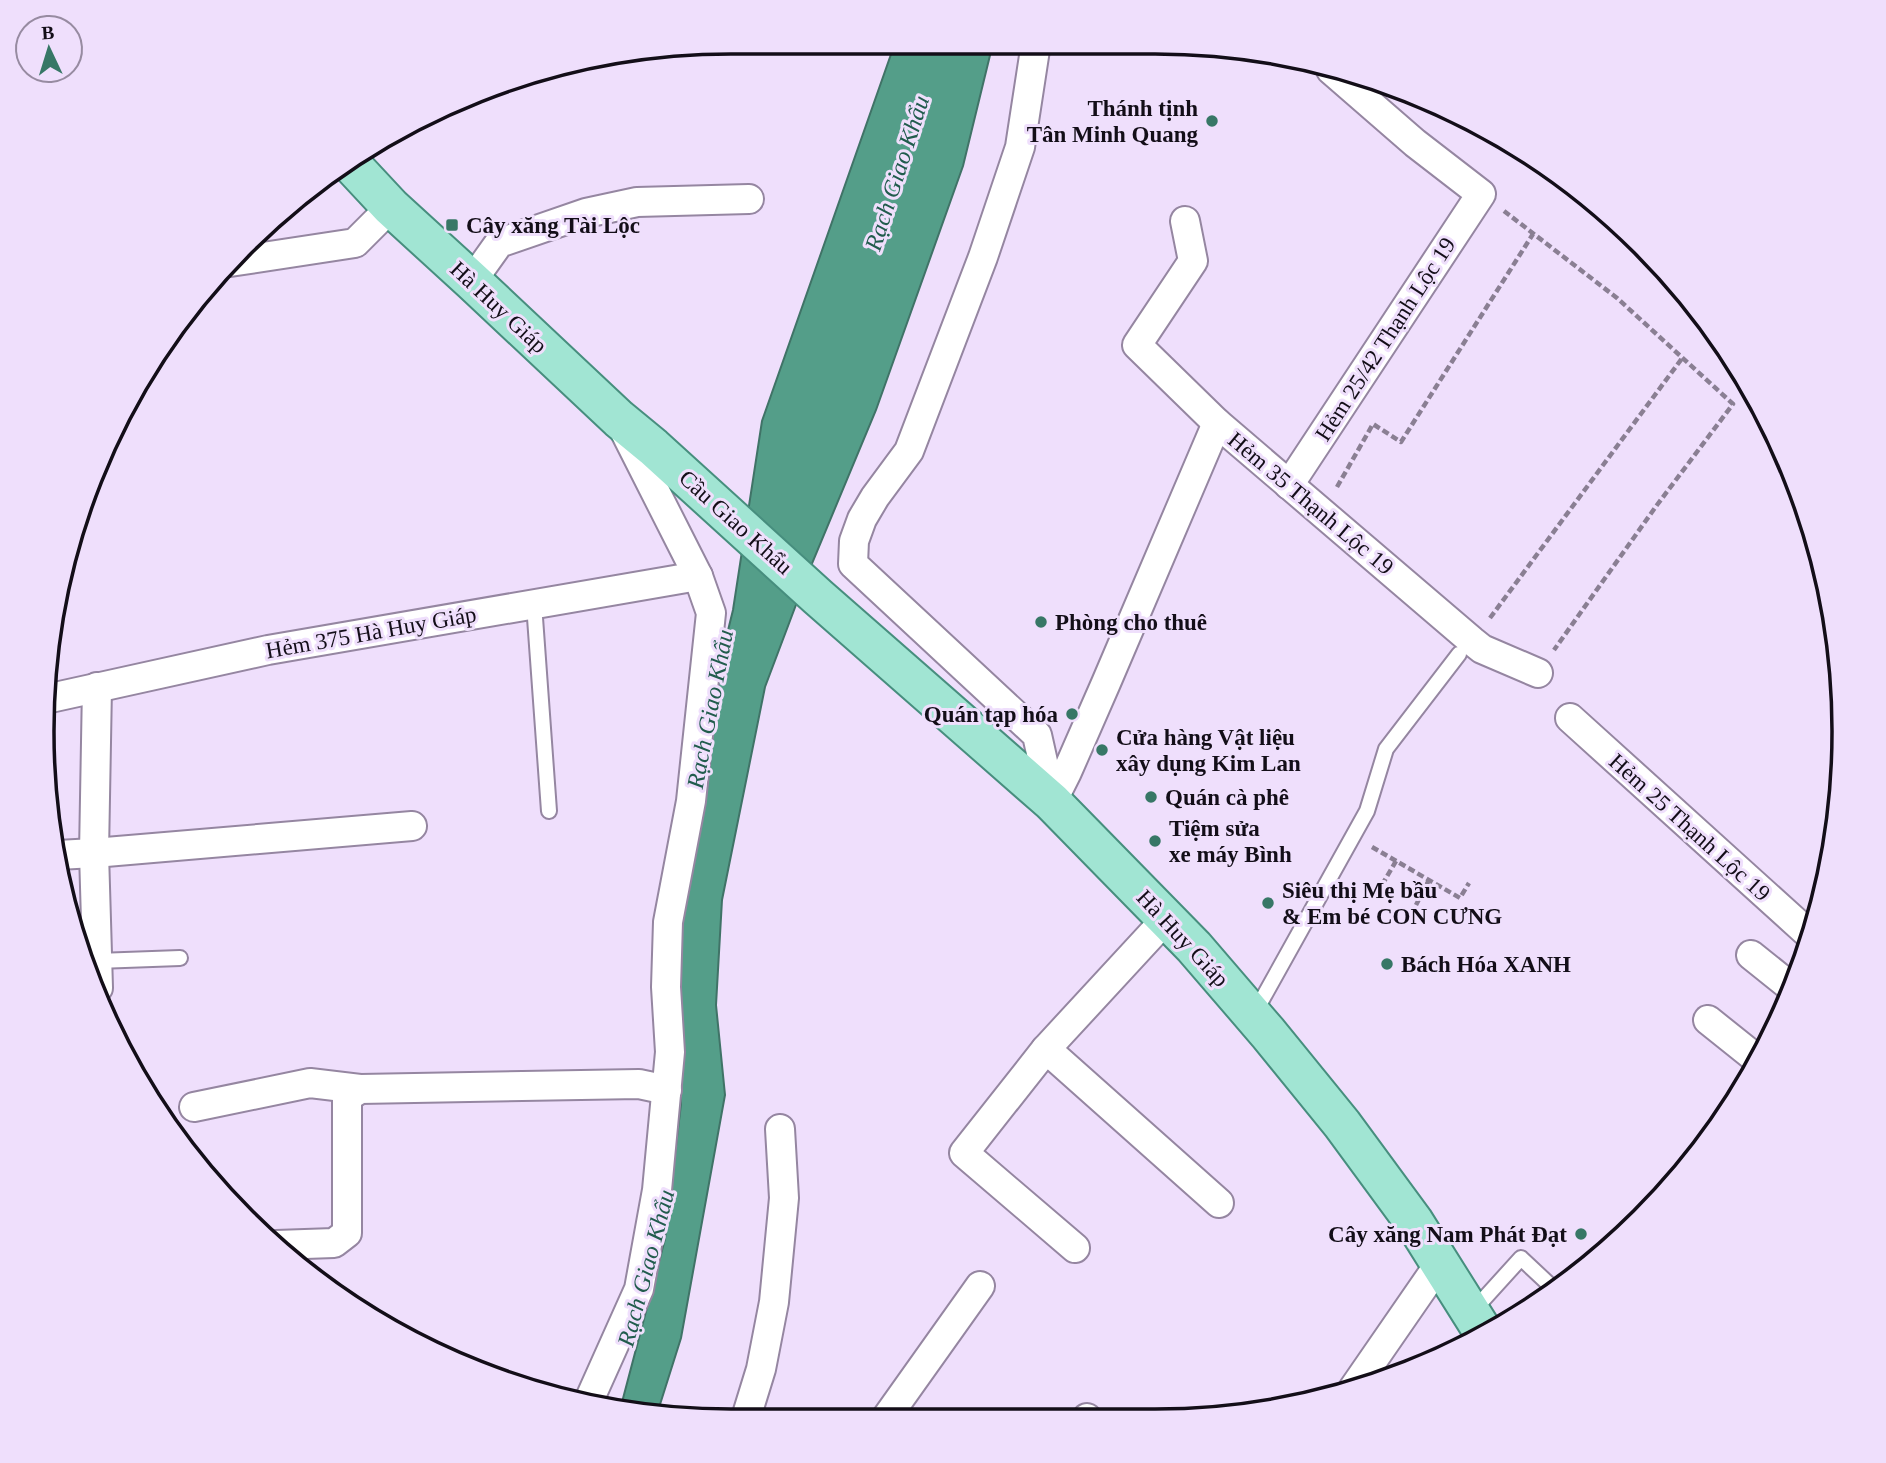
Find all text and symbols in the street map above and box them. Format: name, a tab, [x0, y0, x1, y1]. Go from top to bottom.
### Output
north arrow	[14, 14, 84, 84]
text: B	[41, 22, 55, 43]
water label: Rạch Giao Khẩu	[859, 92, 934, 255]
place label: Thánh tịnh Tân Minh Quang	[1027, 96, 1198, 147]
marker: Thánh tịnh Tân Minh Quang	[1204, 113, 1220, 129]
place label: Cây xăng Tài Lộc	[466, 213, 640, 238]
marker: Cây xăng Tài Lộc	[444, 217, 460, 233]
street label: Hẻm 25/42 Thạnh Lộc 19	[1310, 233, 1460, 446]
street label: Hà Huy Giáp	[445, 256, 552, 358]
street label: Hẻm 35 Thạnh Lộc 19	[1223, 427, 1398, 580]
street label: Cầu Giao Khẩu	[674, 465, 798, 580]
street label: Hẻm 375 Hà Huy Giáp	[264, 602, 478, 663]
place label: Phòng cho thuê	[1055, 610, 1207, 635]
marker: Phòng cho thuê	[1033, 614, 1049, 630]
water label: Rạch Giao Khẩu	[682, 627, 738, 792]
place label: Quán tạp hóa	[924, 702, 1058, 727]
marker: Quán tạp hóa	[1064, 706, 1080, 722]
place label: Cửa hàng Vật liệu xây dụng Kim Lan	[1116, 725, 1301, 776]
marker: Cửa hàng Vật liệu xây dụng Kim Lan	[1094, 742, 1110, 758]
street label: Hẻm 25 Thạnh Lộc 19	[1604, 749, 1775, 906]
place label: Quán cà phê	[1165, 785, 1289, 810]
marker: Quán cà phê	[1143, 789, 1159, 805]
place label: Tiệm sửa xe máy Bình	[1169, 816, 1292, 867]
marker: Tiệm sửa xe máy Bình	[1147, 833, 1163, 849]
place label: Siêu thị Mẹ bầu & Em bé CON CƯNG	[1282, 878, 1502, 929]
street label: Hà Huy Giáp	[1132, 885, 1234, 992]
marker: Siêu thị Mẹ bầu & Em bé CON CƯNG	[1260, 895, 1276, 911]
place label: Bách Hóa XANH	[1401, 952, 1571, 977]
marker: Bách Hóa XANH	[1379, 956, 1395, 972]
water label: Rạch Giao Khẩu	[612, 1187, 679, 1350]
place label: Cây xăng Nam Phát Đạt	[1328, 1222, 1567, 1247]
marker: Cây xăng Nam Phát Đạt	[1573, 1226, 1589, 1242]

